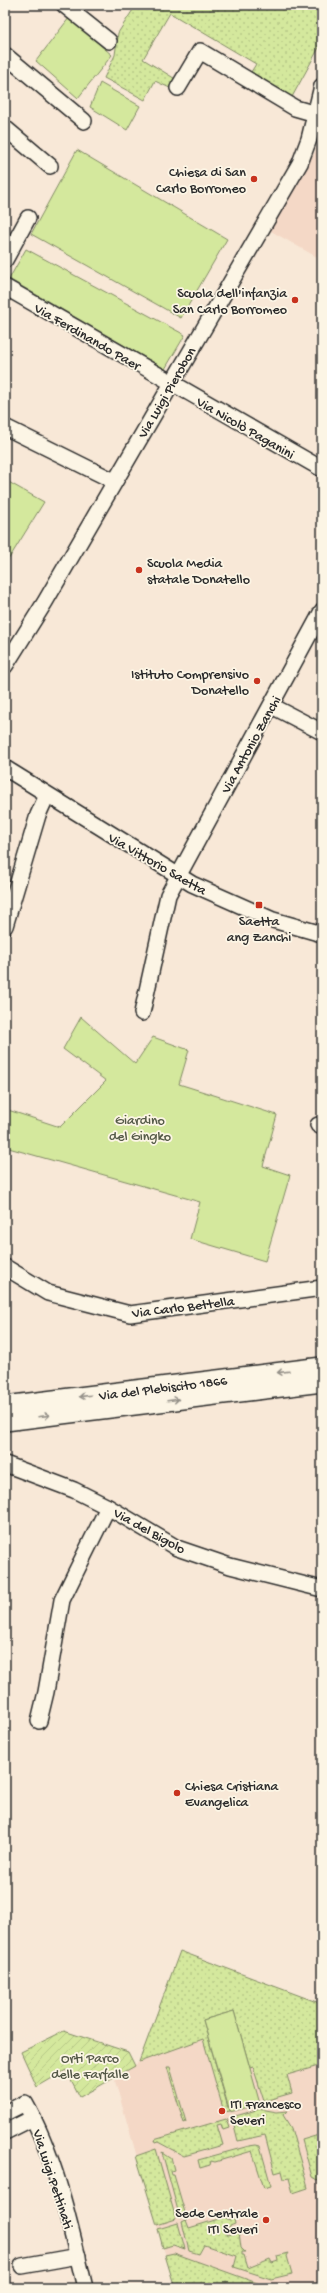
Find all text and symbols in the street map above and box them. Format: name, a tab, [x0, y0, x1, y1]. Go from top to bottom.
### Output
place label: Chiesa di San Carlo Borromeo	[156, 165, 246, 198]
marker: Chiesa di San Carlo Borromeo	[249, 174, 259, 184]
place label: Scuola dell'infanzia San Carlo Borromeo	[173, 286, 288, 319]
marker: Scuola dell'infanzia San Carlo Borromeo	[290, 295, 300, 305]
street label: Via Ferdinando Paer	[30, 300, 144, 376]
street label: Via Luigi Pierobon	[135, 344, 201, 443]
street label: Via Nicolò Paganini	[192, 394, 297, 464]
place label: Scuola Media statale Donatello	[147, 556, 250, 589]
marker: Scuola Media statale Donatello	[134, 565, 144, 575]
place label: Istituto Comprensivo Donatello	[131, 667, 249, 700]
marker: Istituto Comprensivo Donatello	[252, 676, 262, 686]
street label: Via Antonio Zanchi	[218, 693, 286, 798]
street label: Via Vittorio Saetta	[104, 830, 210, 901]
marker: Saetta ang Zanchi	[254, 900, 264, 910]
place label: Saetta ang Zanchi	[227, 914, 291, 947]
park label: Giardino del Gingko	[109, 1113, 171, 1146]
street label: Via Carlo Bettella	[130, 1294, 237, 1323]
one-way arrow	[277, 1368, 290, 1376]
street label: Via del Plebiscito 1866	[97, 1373, 229, 1406]
one-way arrow	[79, 1392, 92, 1400]
one-way arrow	[166, 1396, 179, 1404]
one-way arrow	[37, 1412, 50, 1420]
street label: Via del Bigolo	[109, 1505, 188, 1559]
place label: Chiesa Cristiana Evangelica	[185, 1779, 280, 1812]
marker: Chiesa Cristiana Evangelica	[172, 1788, 182, 1798]
park label: Orti Parco delle Farfalle	[51, 2051, 130, 2084]
place label: ITI Francesco Severi	[230, 2097, 301, 2130]
marker: ITI Francesco Severi	[217, 2106, 227, 2116]
street label: Via Luigi Pettinati	[27, 2127, 76, 2232]
place label: Sede Centrale ITI Severi	[175, 2206, 259, 2239]
marker: Sede Centrale ITI Severi	[261, 2215, 271, 2225]

